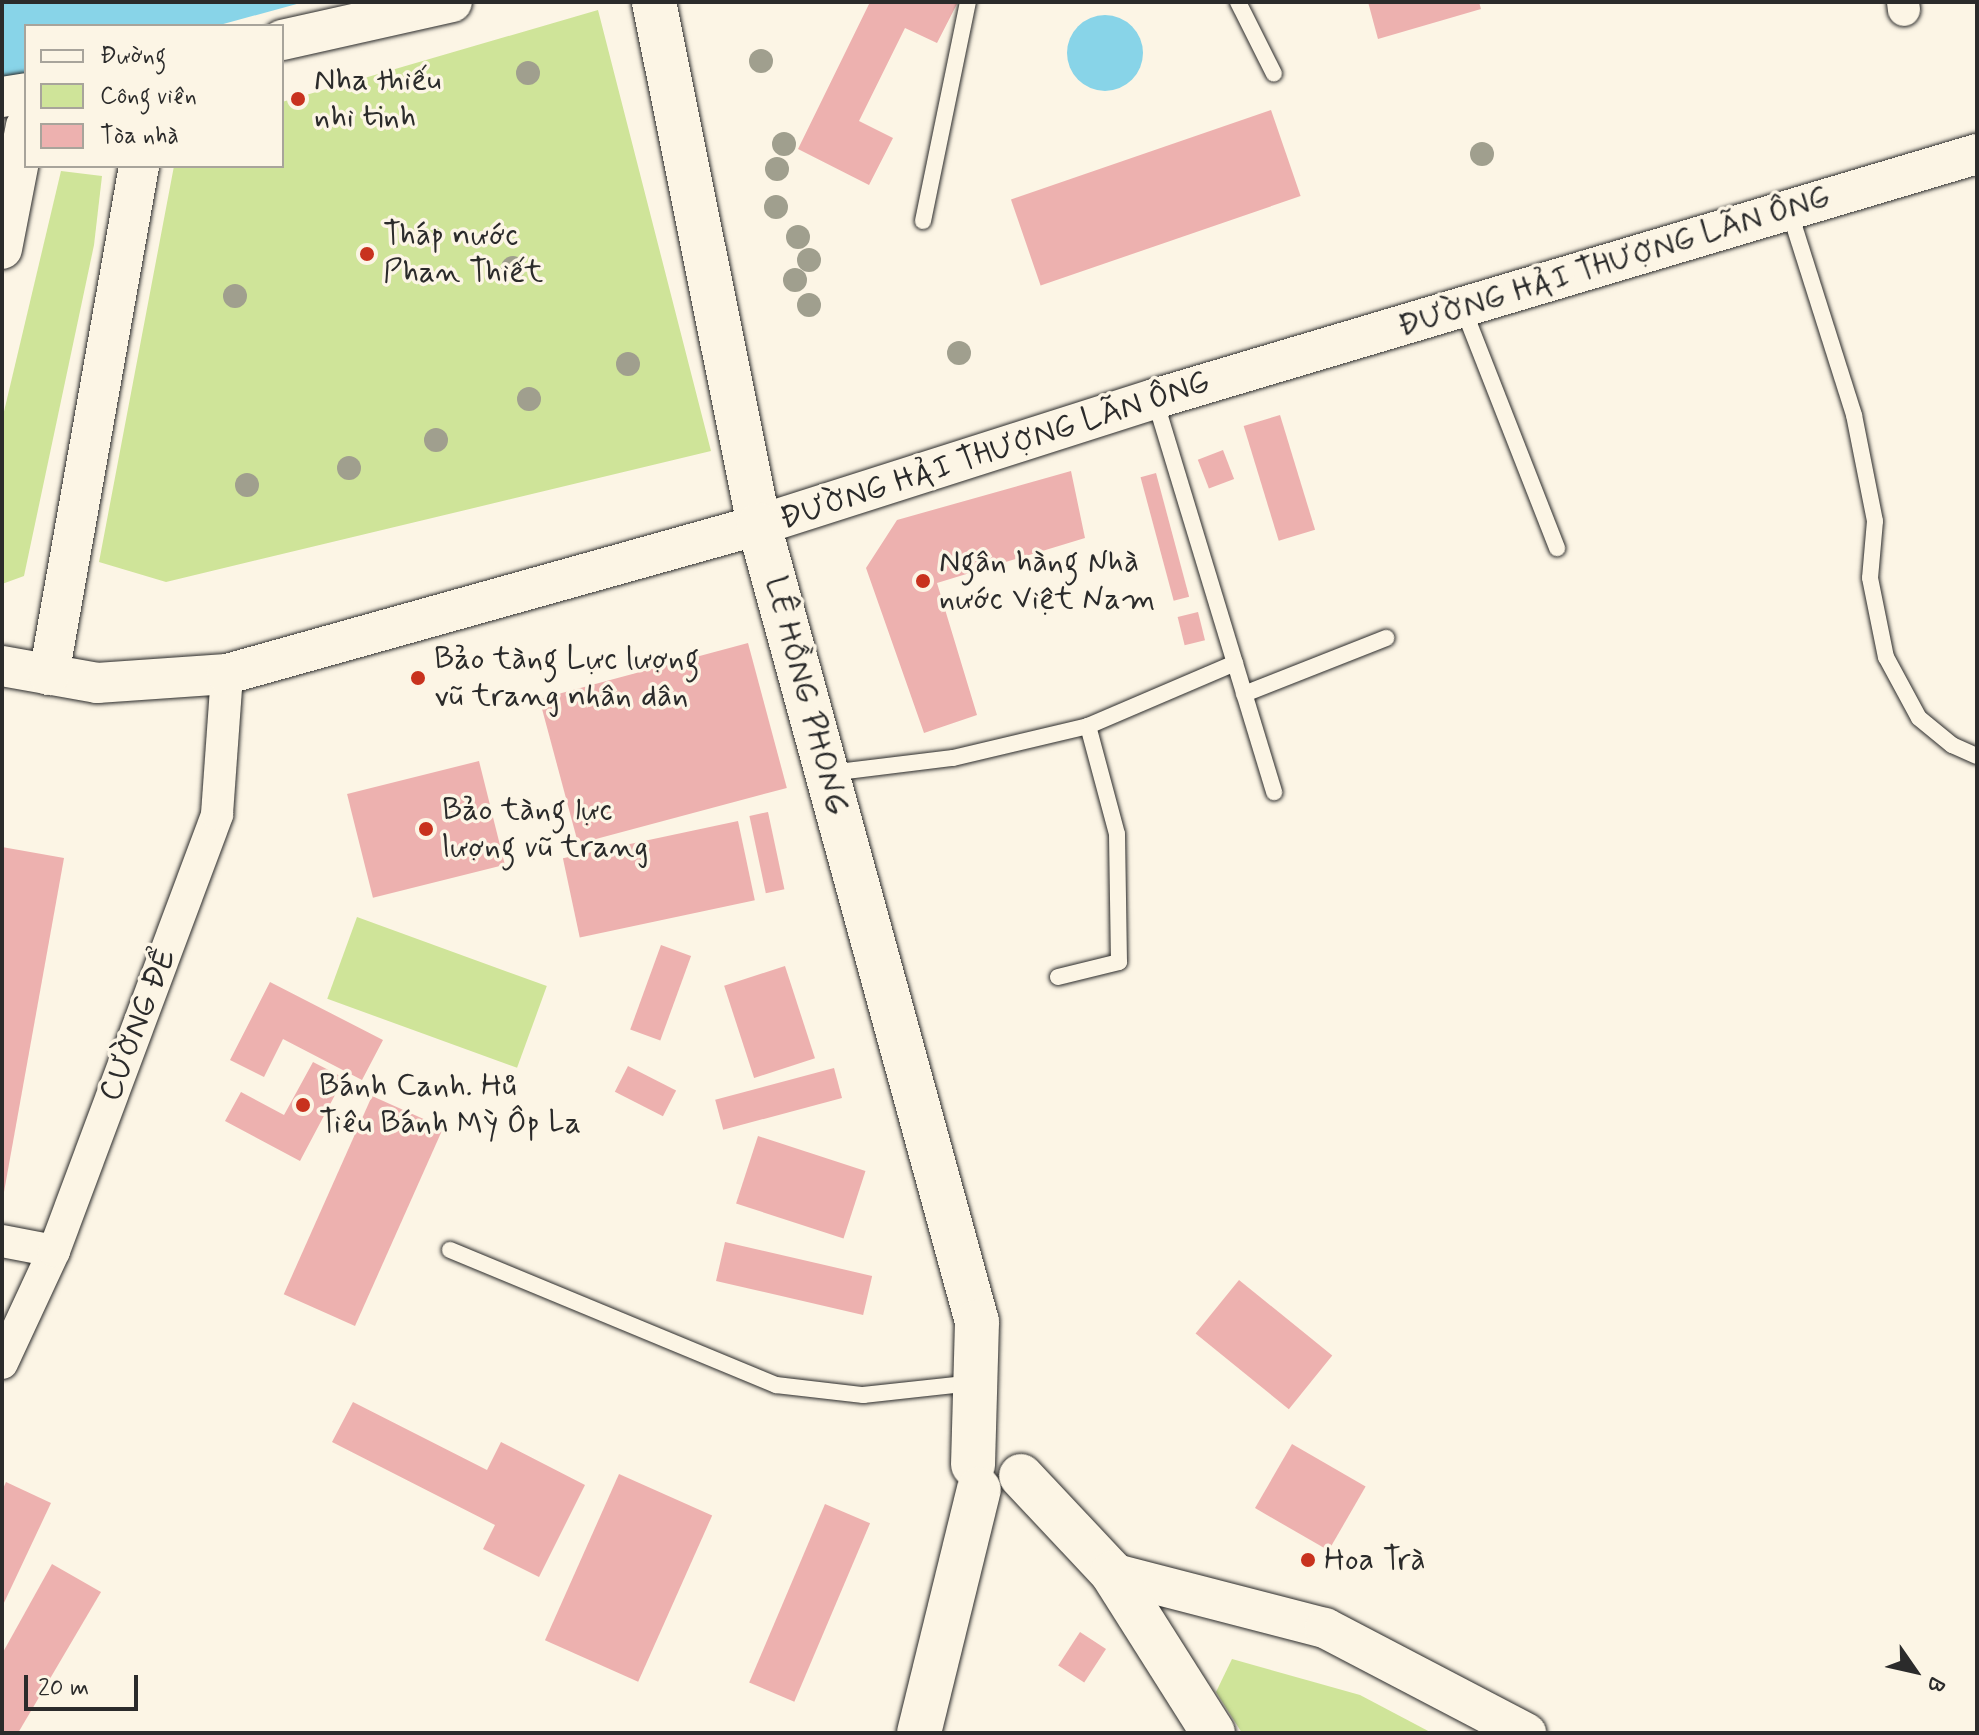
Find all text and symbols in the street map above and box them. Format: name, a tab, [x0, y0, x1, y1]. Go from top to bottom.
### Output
legend	[24, 24, 284, 168]
text: Đường	[100, 41, 166, 72]
place label: Nha thiếu nhi tinh	[314, 62, 441, 137]
text: Công viên	[100, 81, 197, 112]
marker: Nha thiếu nhi tinh	[289, 90, 307, 108]
text: Tòa nhà	[100, 121, 179, 152]
street label: ĐƯỜNG HẢI THƯỢNG LÃN ÔNG	[1393, 178, 1835, 346]
place label: Tháp nước Phan Thiết	[383, 217, 543, 292]
marker: Tháp nước Phan Thiết	[358, 245, 376, 263]
street label: ĐƯỜNG HẢI THƯỢNG LÃN ÔNG	[775, 363, 1215, 539]
place label: Ngân hàng Nhà nước Việt Nam	[939, 544, 1151, 619]
marker: Ngân hàng Nhà nước Việt Nam	[914, 572, 932, 590]
street label: LÊ HỒNG PHONG	[757, 576, 855, 816]
place label: Bảo tàng Lực lượng vũ trang nhân dân	[434, 641, 700, 716]
marker: Bảo tàng Lực lượng vũ trang nhân dân	[409, 669, 427, 687]
place label: Bảo tàng lực lượng vũ trang	[442, 792, 650, 867]
marker: Bảo tàng lực lượng vũ trang	[417, 820, 435, 838]
street label: CƯỜNG ĐỂ	[91, 943, 185, 1107]
place label: Bánh Canh. Hů Tiêu Bánh Mỳ Ôp La	[319, 1068, 586, 1143]
marker: Bánh Canh. Hů Tiêu Bánh Mỳ Ôp La	[294, 1096, 312, 1114]
place label: Hoa Trà	[1324, 1541, 1426, 1579]
marker: Hoa Trà	[1299, 1551, 1317, 1569]
north arrow	[1875, 1631, 1955, 1711]
scale bar	[28, 1659, 142, 1709]
text: B	[1919, 1671, 1950, 1698]
text: 20 m	[38, 1673, 89, 1704]

